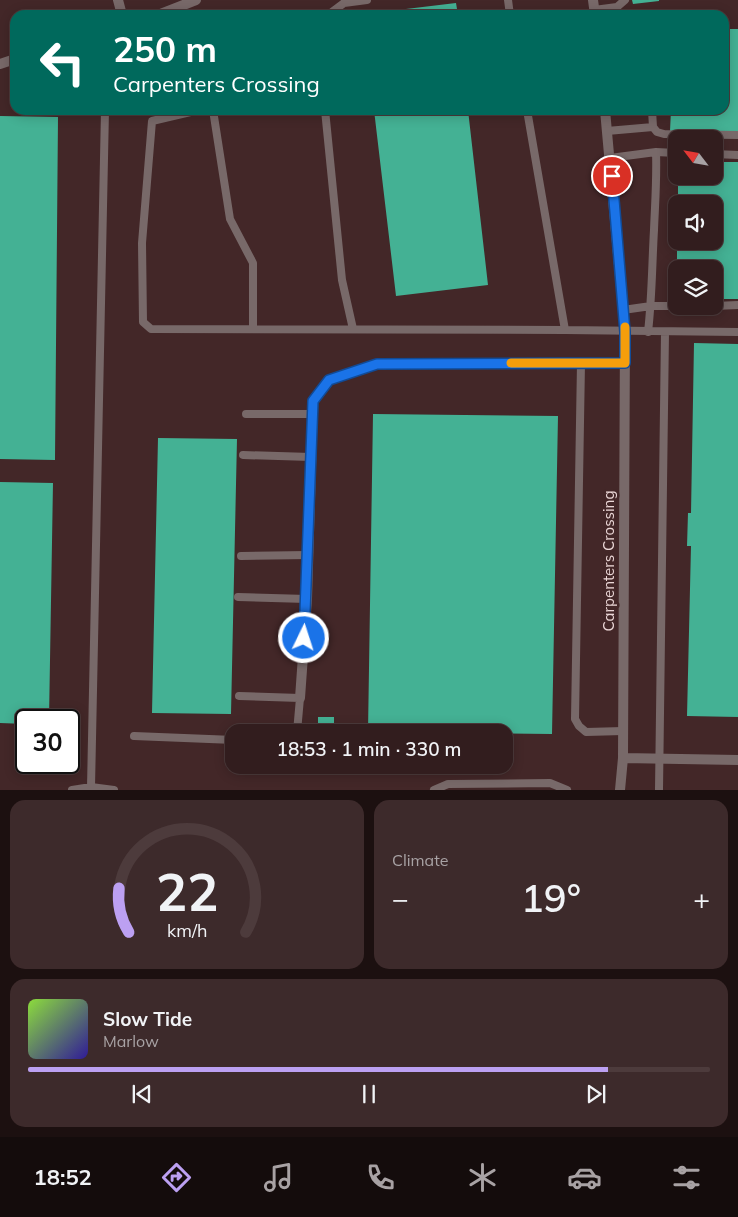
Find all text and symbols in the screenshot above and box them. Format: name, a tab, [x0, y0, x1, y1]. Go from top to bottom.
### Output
text: 250 m	[113, 27, 217, 71]
icon: left	[30, 30, 95, 95]
text: Carpenters Crossing	[113, 70, 320, 98]
north arrow	[668, 130, 722, 185]
map controls	[668, 130, 723, 315]
pin	[591, 155, 633, 197]
icon: arrive	[598, 162, 626, 190]
button: sound	[668, 195, 723, 250]
button: layers	[668, 260, 723, 315]
street label: Carpenters Crossing	[599, 491, 618, 631]
position arrow	[277, 611, 329, 663]
speed limit sign: 30	[15, 709, 80, 774]
text: 18:53 · 1 min · 330 m	[276, 737, 462, 761]
text: Climate	[392, 850, 448, 870]
text: 22	[156, 859, 218, 924]
text: 19°	[521, 874, 581, 922]
text: −	[392, 881, 409, 916]
text: +	[693, 881, 710, 916]
text: km/h	[167, 919, 207, 941]
text: Slow Tide	[103, 1007, 192, 1031]
text: Marlow	[103, 1031, 159, 1051]
icon: previous	[128, 1080, 156, 1108]
icon: pause	[355, 1080, 383, 1108]
icon: next	[582, 1080, 610, 1108]
icon: directions	[159, 1160, 194, 1195]
icon: music	[261, 1160, 296, 1195]
icon: phone	[363, 1160, 398, 1195]
icon: climate	[465, 1160, 500, 1195]
icon: car	[567, 1160, 602, 1195]
icon: filters	[669, 1160, 704, 1195]
text: 18:52	[34, 1163, 92, 1191]

